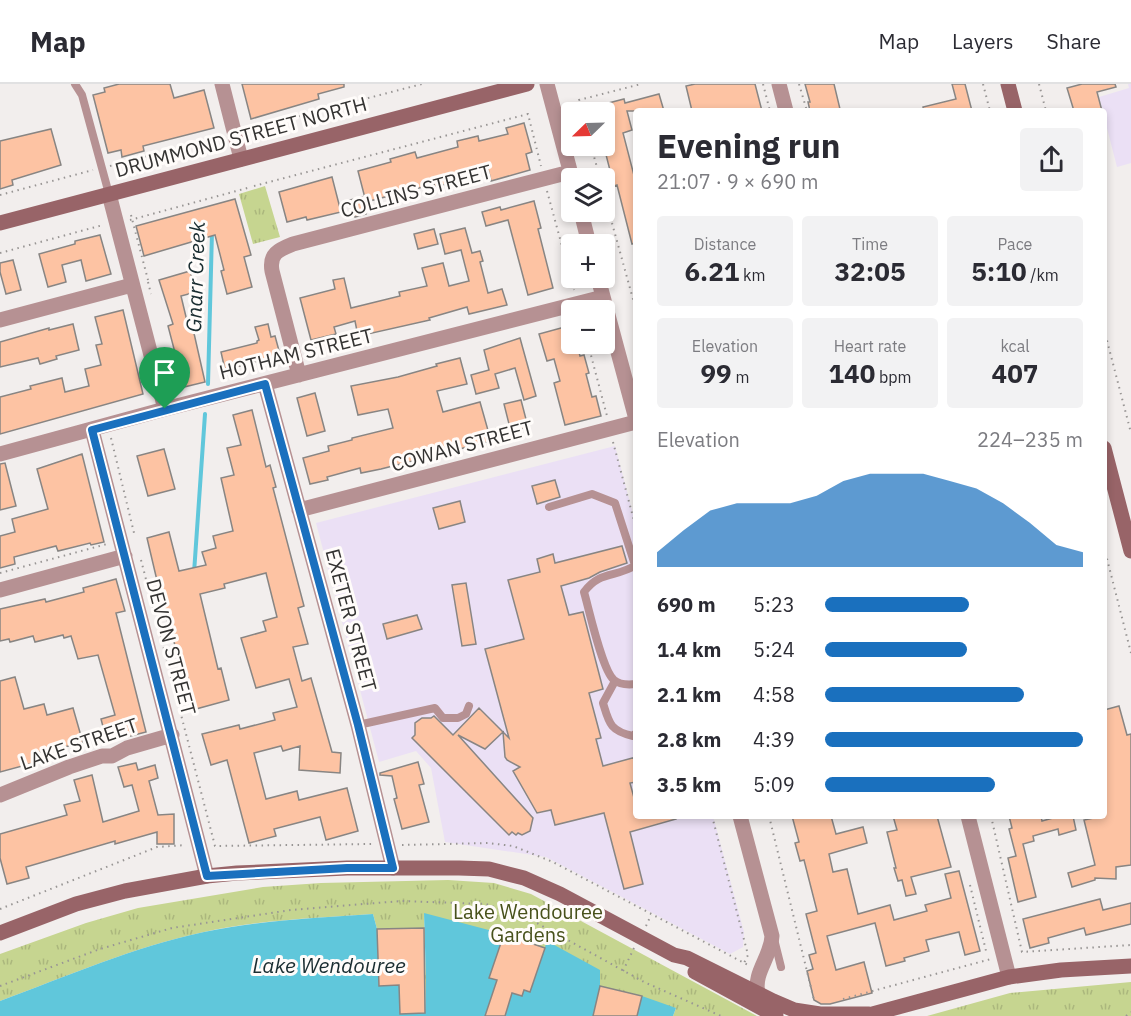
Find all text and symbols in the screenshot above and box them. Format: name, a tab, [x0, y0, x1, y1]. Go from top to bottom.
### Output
text: Map	[30, 23, 86, 60]
text: Map	[879, 27, 919, 55]
text: Layers	[952, 27, 1014, 55]
text: Share	[1047, 27, 1101, 55]
street label: DRUMMOND STREET NORTH	[112, 90, 370, 183]
north arrow	[561, 102, 615, 156]
map controls	[561, 102, 615, 354]
text: Evening run	[657, 124, 841, 167]
button: share	[1020, 128, 1083, 191]
street label: COLLINS STREET	[337, 157, 494, 224]
button: layers	[561, 168, 615, 222]
text: 21:07 · 9 × 690 m	[657, 168, 818, 195]
water label: Gnarr Creek	[179, 220, 211, 333]
button: +	[561, 234, 615, 288]
text: Distance	[694, 234, 756, 254]
text: Time	[852, 234, 888, 254]
text: Pace	[998, 234, 1032, 254]
text: 6.21	[684, 254, 739, 288]
text: 32:05	[835, 254, 905, 288]
text: 5:10	[971, 254, 1027, 288]
text: km	[739, 265, 766, 285]
text: /km	[1027, 265, 1059, 285]
button: −	[561, 300, 615, 354]
street label: HOTHAM STREET	[216, 321, 376, 386]
text: Elevation	[692, 336, 758, 356]
text: Heart rate	[834, 336, 906, 356]
text: kcal	[1000, 336, 1030, 356]
pin	[139, 347, 190, 409]
icon: arrive	[148, 356, 181, 389]
text: 99	[701, 356, 732, 390]
text: 140	[828, 356, 875, 390]
text: 407	[992, 356, 1038, 390]
text: m	[732, 367, 749, 387]
text: bpm	[875, 367, 912, 387]
street label: COWAN STREET	[388, 414, 536, 477]
text: Elevation	[657, 426, 740, 453]
text: 224–235 m	[977, 426, 1083, 453]
street label: EXETER STREET	[319, 546, 383, 694]
street label: DEVON STREET	[140, 576, 203, 718]
text: 690 m	[657, 591, 716, 618]
text: 5:23	[753, 591, 795, 618]
text: 1.4 km	[657, 636, 721, 663]
text: 5:24	[753, 636, 795, 663]
text: 2.1 km	[657, 681, 721, 708]
text: 4:58	[753, 681, 795, 708]
street label: LAKE STREET	[16, 711, 141, 776]
text: 2.8 km	[657, 726, 721, 753]
text: 4:39	[753, 726, 795, 753]
text: 3.5 km	[657, 771, 721, 798]
text: 5:09	[753, 771, 795, 798]
park label: Lake Wendouree Gardens	[453, 898, 603, 948]
water label: Lake Wendouree	[252, 951, 406, 979]

